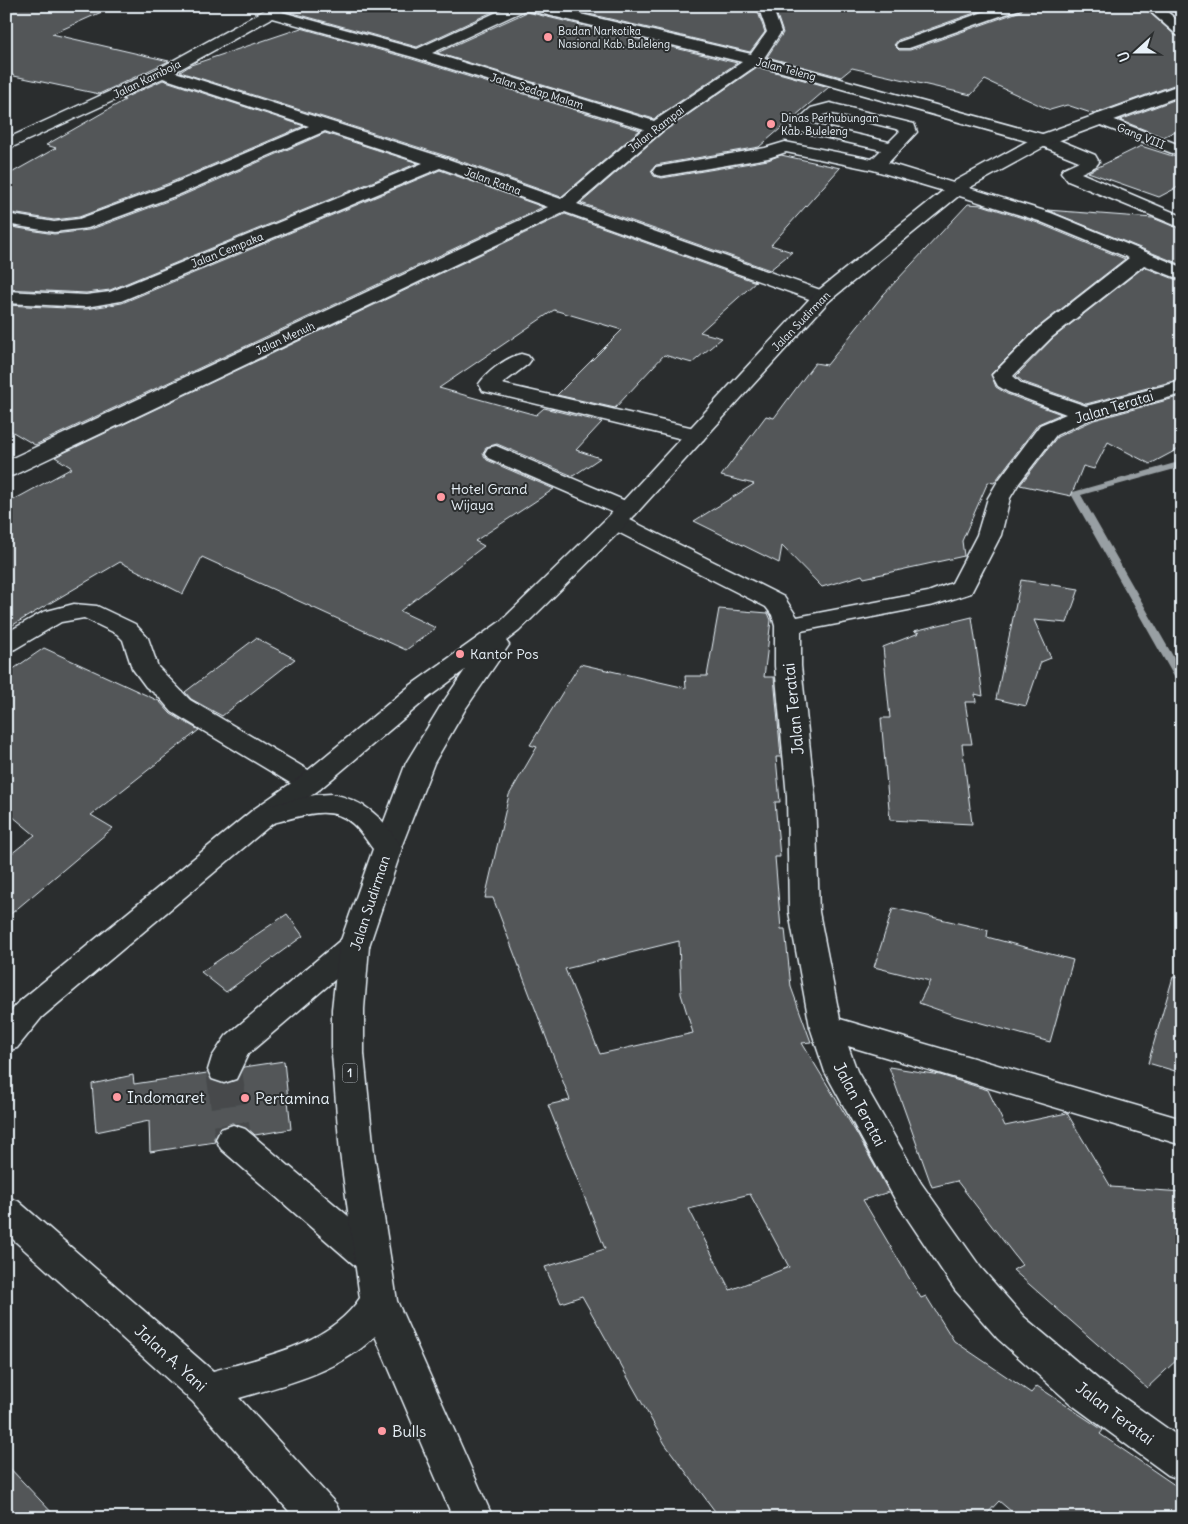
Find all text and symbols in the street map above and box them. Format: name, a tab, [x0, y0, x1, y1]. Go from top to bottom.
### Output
place label: Badan Narkotika Nasional Kab. Buleleng	[558, 24, 670, 51]
north arrow	[1110, 28, 1160, 78]
marker: Badan Narkotika Nasional Kab. Buleleng	[542, 31, 554, 43]
text: U	[1114, 49, 1134, 64]
street label: Jalan Teleng	[755, 54, 817, 84]
street label: Jalan Kamboja	[111, 57, 183, 101]
street label: Jalan Sedap Malam	[489, 70, 586, 112]
street label: Jalan Rampai	[625, 103, 687, 155]
place label: Dinas Perhubungan Kab. Buleleng	[781, 111, 879, 138]
marker: Dinas Perhubungan Kab. Buleleng	[765, 118, 777, 130]
street label: Gang VIII	[1115, 120, 1167, 152]
street label: Jalan Ratna	[463, 164, 523, 198]
street label: Jalan Cempaka	[189, 229, 265, 271]
street label: Jalan Sudirman	[769, 288, 833, 354]
street label: Jalan Menuh	[253, 318, 317, 358]
street label: Jalan Teratai	[1073, 387, 1155, 427]
place label: Hotel Grand Wijaya	[451, 480, 527, 514]
marker: Hotel Grand Wijaya	[435, 491, 447, 503]
place label: Kantor Pos	[470, 645, 539, 663]
marker: Kantor Pos	[454, 648, 466, 660]
street label: Jalan Teratai	[778, 662, 808, 756]
street label: Jalan Sudirman	[346, 853, 394, 953]
street label: Jalan Teratai	[829, 1058, 891, 1150]
road number: 1	[342, 1064, 358, 1082]
place label: Indomaret	[127, 1087, 205, 1107]
place label: Pertamina	[255, 1088, 330, 1108]
marker: Indomaret	[111, 1091, 123, 1103]
marker: Pertamina	[239, 1092, 251, 1104]
street label: Jalan A. Yani	[131, 1320, 211, 1396]
street label: Jalan Teratai	[1072, 1377, 1158, 1449]
place label: Bulls	[392, 1421, 426, 1441]
marker: Bulls	[376, 1425, 388, 1437]

